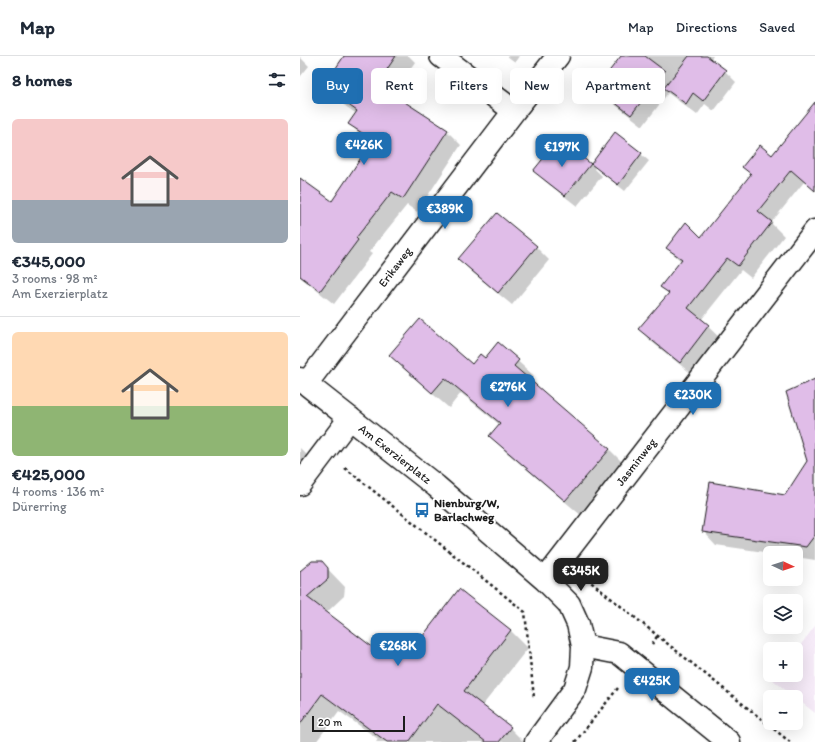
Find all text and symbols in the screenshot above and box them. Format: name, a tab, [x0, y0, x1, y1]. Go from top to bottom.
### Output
text: Map	[20, 16, 55, 39]
text: Map	[628, 19, 654, 36]
text: Directions	[676, 19, 737, 36]
text: Saved	[759, 19, 795, 36]
chip: Buy	[312, 68, 363, 104]
chip: Rent	[371, 68, 427, 104]
chip: Filters	[435, 68, 502, 104]
chip: New	[510, 68, 564, 104]
chip: Apartment	[572, 68, 665, 104]
icon: filters	[266, 69, 288, 91]
text: 8 homes	[12, 70, 72, 90]
pin: €426K	[336, 132, 392, 166]
pin: €197K	[534, 134, 590, 168]
text: €426K	[345, 137, 383, 152]
text: €197K	[544, 139, 580, 154]
icon: home	[114, 145, 186, 217]
pin: €389K	[417, 196, 473, 230]
text: €389K	[427, 201, 463, 216]
street label: Erikaweg	[375, 244, 415, 290]
text: €345,000	[12, 251, 86, 271]
text: 3 rooms · 98 m²	[12, 271, 98, 286]
text: Am Exerzierplatz	[12, 286, 108, 301]
icon: home	[114, 358, 186, 430]
pin: €276K	[480, 374, 536, 408]
text: €276K	[490, 379, 526, 394]
pin: €230K	[665, 382, 721, 416]
text: €230K	[674, 387, 712, 402]
street label: Am Exerzierplatz	[356, 421, 434, 487]
street label: Jasminweg	[613, 435, 660, 489]
text: €425,000	[12, 464, 85, 484]
text: 4 rooms · 136 m²	[12, 484, 104, 499]
place label: Nienburg/W, Barlachweg	[434, 496, 500, 525]
text: Dürerring	[12, 499, 67, 514]
bus stop icon: Nienburg/W, Barlachweg	[413, 501, 431, 519]
north arrow	[763, 546, 803, 586]
map controls	[763, 546, 803, 730]
pin: €345K	[553, 558, 609, 592]
text: €345K	[562, 563, 600, 578]
button: layers	[763, 594, 803, 634]
pin: €268K	[370, 633, 426, 667]
text: €268K	[380, 638, 416, 653]
button: +	[763, 642, 803, 682]
pin: €425K	[624, 668, 680, 702]
text: €425K	[633, 673, 671, 688]
button: −	[763, 690, 803, 730]
scale bar	[312, 714, 405, 733]
text: 20 m	[318, 716, 342, 729]

